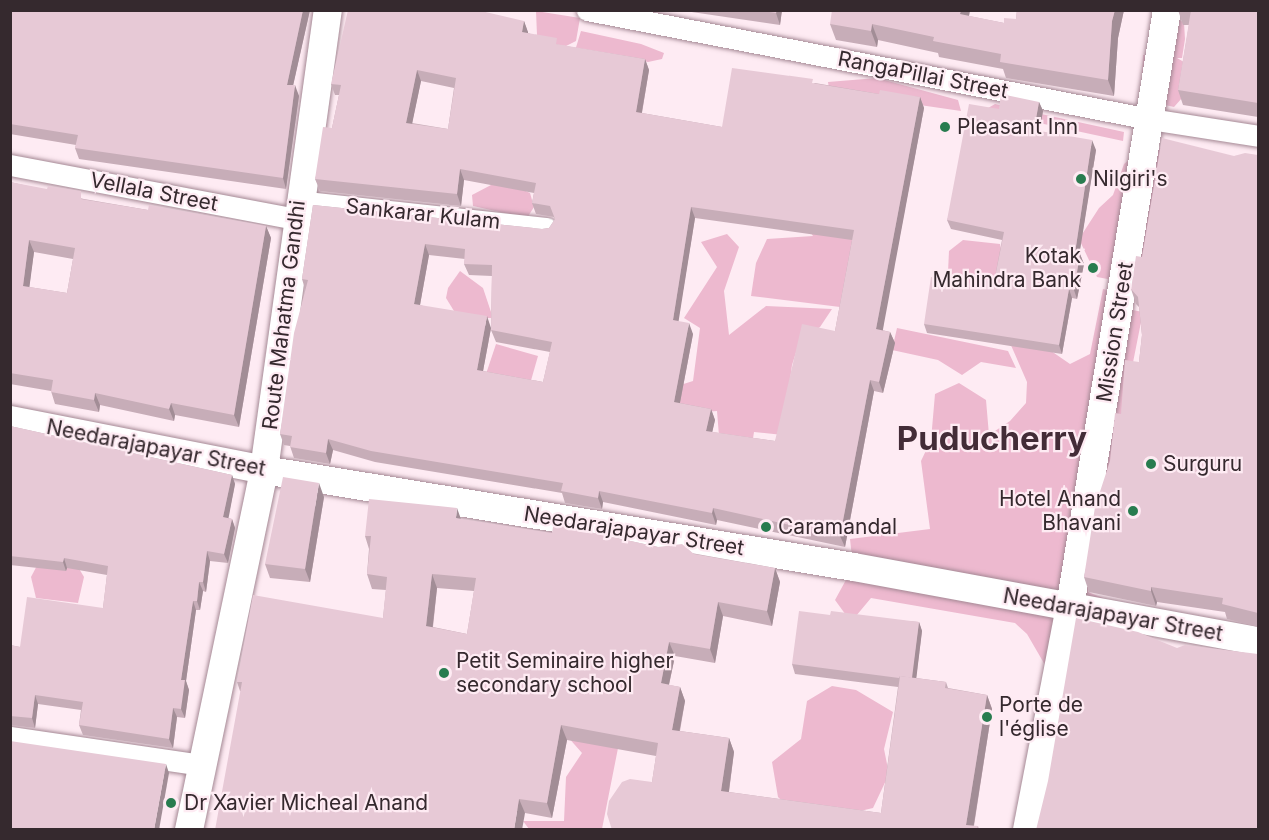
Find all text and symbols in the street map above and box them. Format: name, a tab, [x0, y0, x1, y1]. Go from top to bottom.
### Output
street label: RangaPillai Street	[836, 46, 1010, 104]
place label: Pleasant Inn	[957, 114, 1078, 140]
marker: Pleasant Inn	[938, 120, 952, 134]
place label: Nilgiri's	[1093, 166, 1168, 192]
street label: Vellala Street	[88, 167, 220, 217]
marker: Nilgiri's	[1074, 172, 1088, 186]
street label: Sankarar Kulam	[344, 193, 502, 235]
street label: Route Mahatma Gandhi	[257, 199, 311, 431]
place label: Kotak Mahindra Bank	[932, 243, 1081, 293]
street label: Mission Street	[1091, 260, 1139, 404]
marker: Kotak Mahindra Bank	[1086, 261, 1100, 275]
street label: Needarajapayar Street	[44, 414, 268, 482]
district label: Puducherry	[897, 419, 1087, 459]
place label: Surguru	[1163, 451, 1242, 477]
marker: Surguru	[1144, 457, 1158, 471]
place label: Hotel Anand Bhavani	[999, 486, 1121, 536]
street label: Needarajapayar Street	[522, 501, 746, 561]
marker: Hotel Anand Bhavani	[1126, 504, 1140, 518]
place label: Caramandal	[778, 514, 897, 540]
marker: Caramandal	[759, 520, 773, 534]
street label: Needarajapayar Street	[1001, 583, 1225, 647]
place label: Petit Seminaire higher secondary school	[456, 648, 673, 698]
marker: Petit Seminaire higher secondary school	[437, 666, 451, 680]
place label: Porte de l'église	[999, 692, 1083, 742]
marker: Porte de l'église	[980, 710, 994, 724]
place label: Dr Xavier Micheal Anand	[184, 790, 428, 816]
marker: Dr Xavier Micheal Anand	[162, 794, 180, 812]

